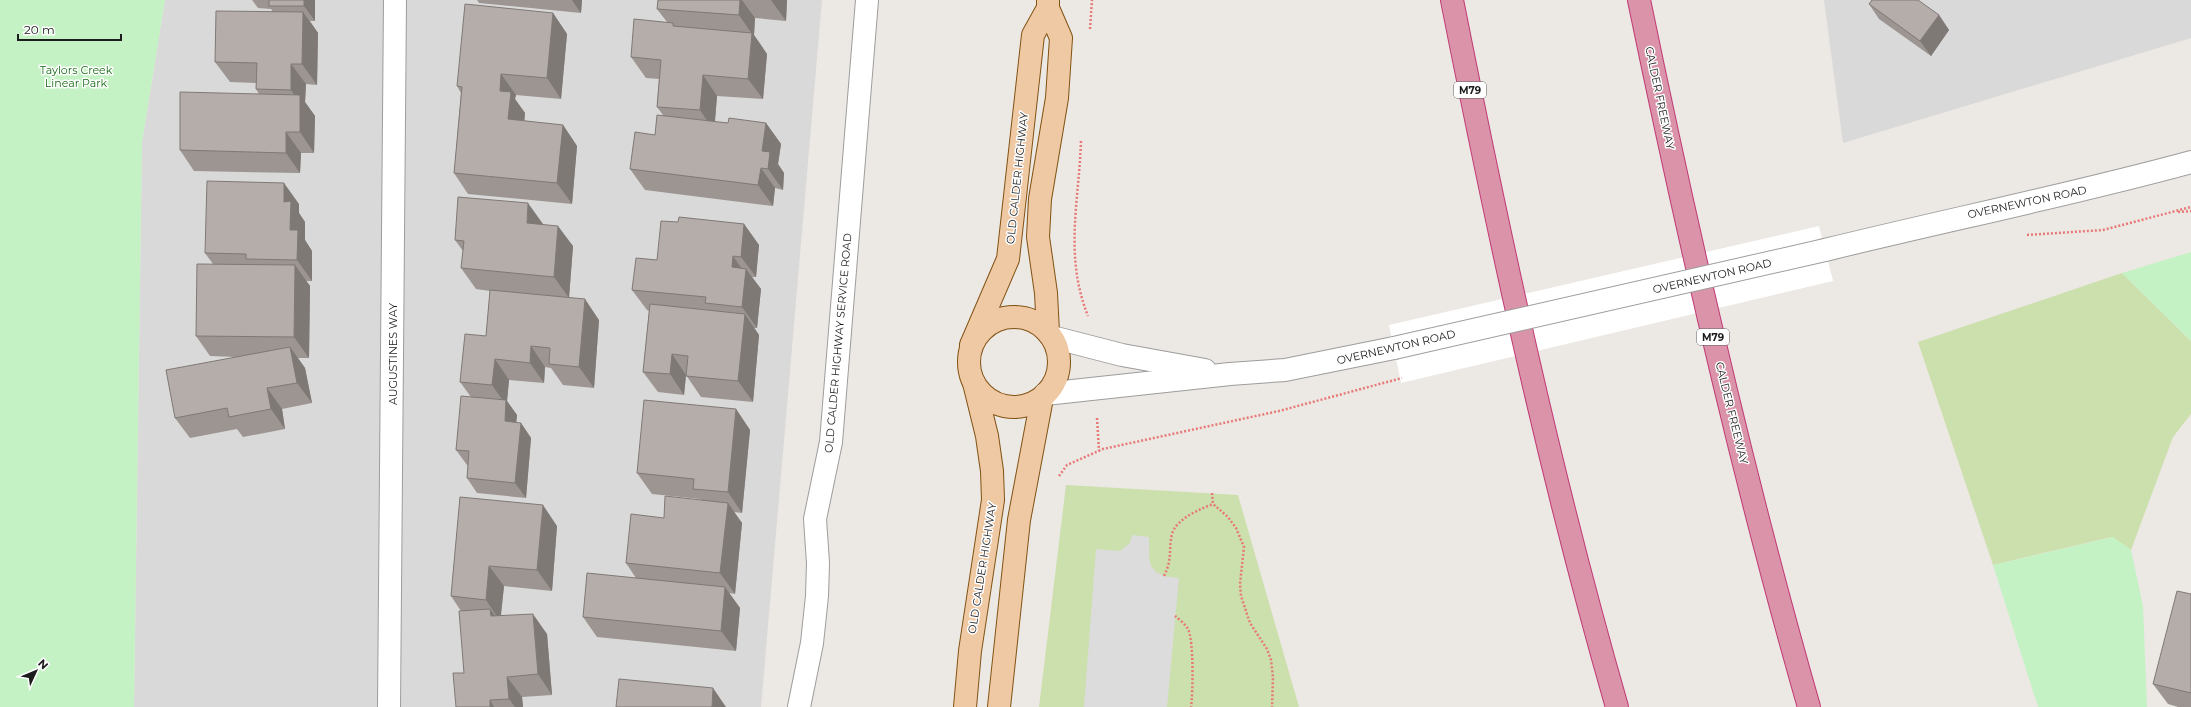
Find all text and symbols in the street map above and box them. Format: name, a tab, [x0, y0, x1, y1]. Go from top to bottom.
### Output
scale bar	[18, 16, 121, 42]
text: 20 m	[24, 22, 55, 37]
street label: CALDER FREEWAY	[1642, 45, 1678, 151]
park label: Taylors Creek Linear Park	[40, 63, 113, 90]
road number: M79	[1454, 82, 1486, 98]
street label: OLD CALDER HIGHWAY	[1003, 111, 1031, 245]
street label: OVERNEWTON ROAD	[1966, 183, 2088, 221]
street label: OLD CALDER HIGHWAY SERVICE ROAD	[821, 233, 855, 453]
street label: OVERNEWTON ROAD	[1651, 256, 1773, 296]
street label: AUGUSTINES WAY	[386, 303, 400, 405]
street label: OVERNEWTON ROAD	[1335, 327, 1457, 367]
road number: M79	[1697, 329, 1729, 345]
street label: CALDER FREEWAY	[1713, 360, 1751, 466]
street label: OLD CALDER HIGHWAY	[965, 501, 999, 635]
north arrow	[16, 651, 56, 691]
text: N	[35, 656, 51, 672]

